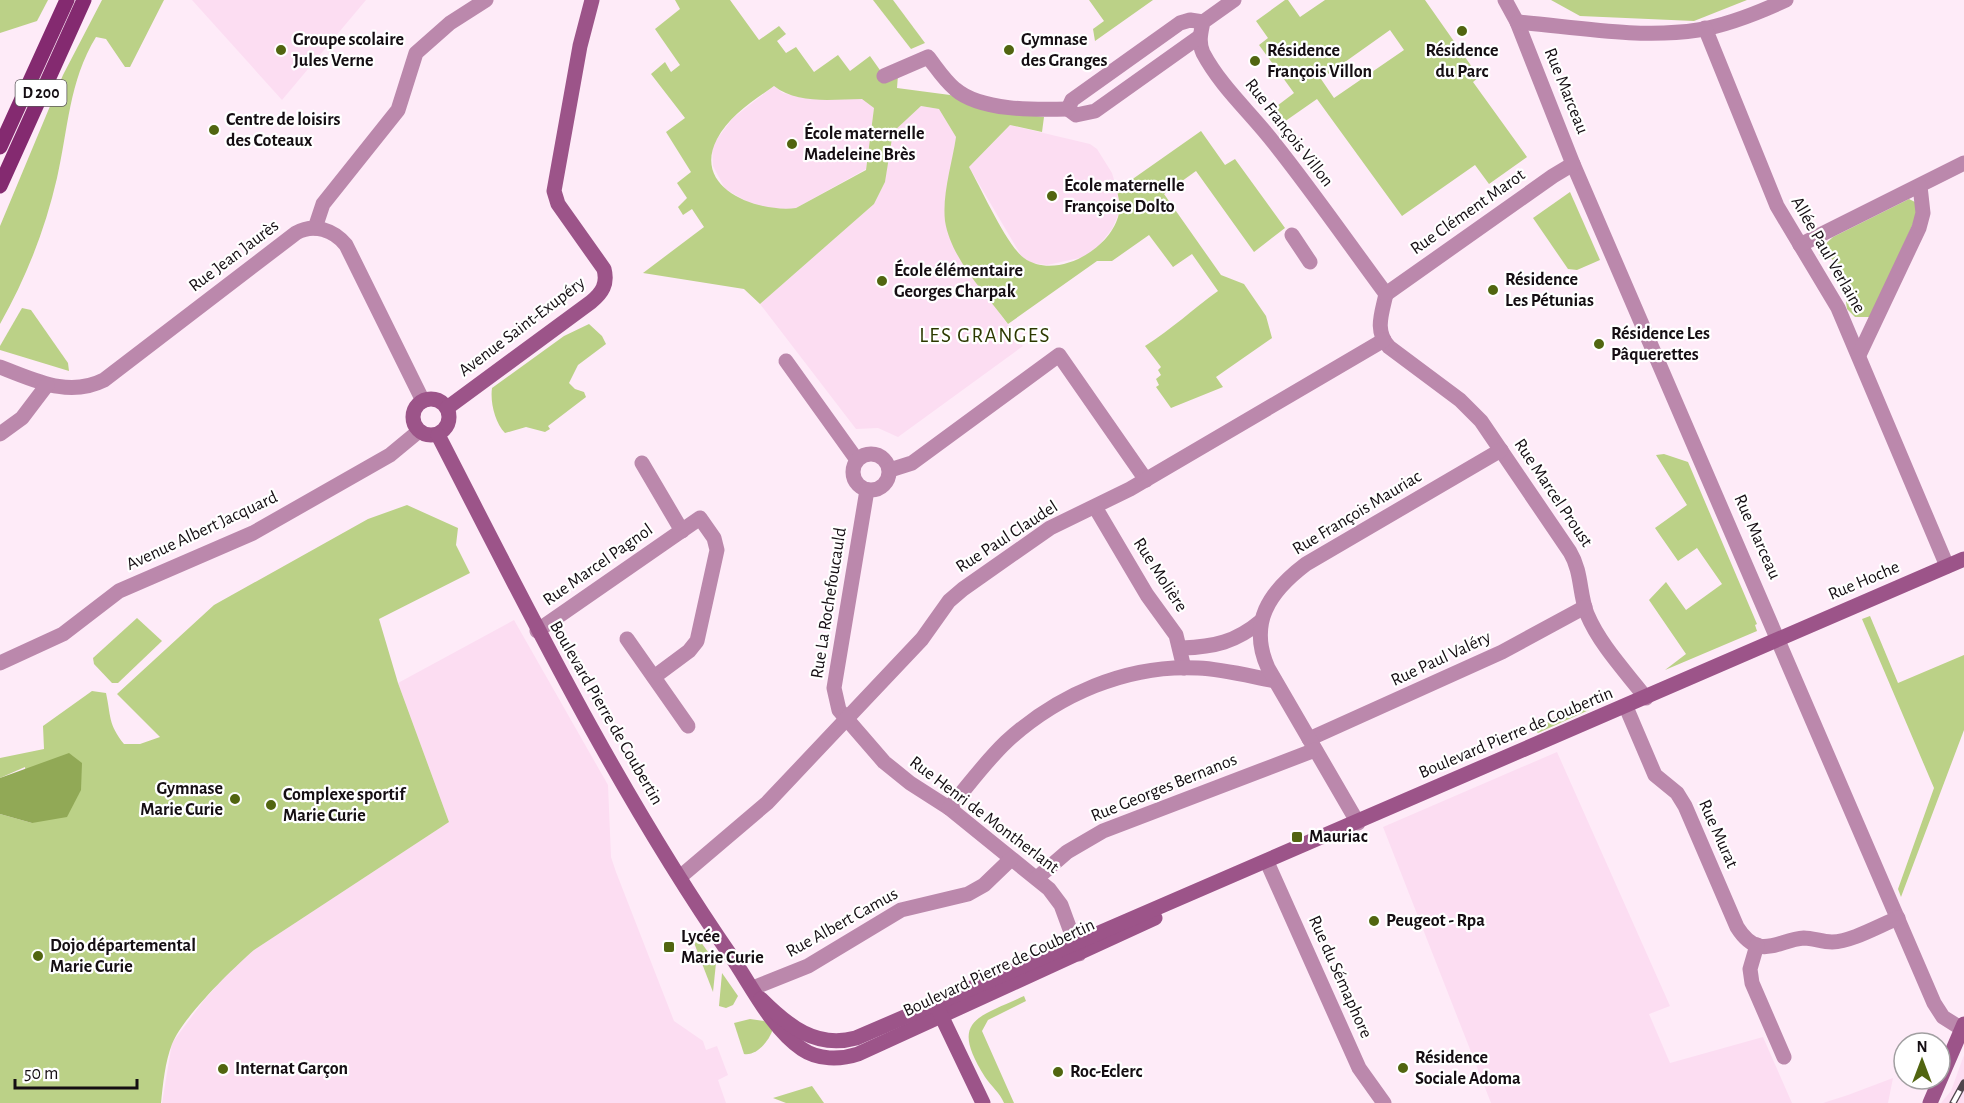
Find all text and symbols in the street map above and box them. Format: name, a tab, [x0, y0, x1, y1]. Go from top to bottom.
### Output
marker: Résidence du Parc	[1455, 24, 1469, 38]
place label: Groupe scolaire Jules Verne	[293, 31, 404, 70]
place label: Gymnase des Granges	[1021, 31, 1108, 70]
place label: Résidence François Villon	[1267, 42, 1372, 81]
place label: Résidence du Parc	[1425, 42, 1499, 81]
marker: Groupe scolaire Jules Verne	[274, 43, 288, 57]
marker: Gymnase des Granges	[1002, 43, 1016, 57]
street label: Rue Marceau	[1541, 46, 1591, 136]
marker: Résidence François Villon	[1248, 54, 1262, 68]
street label: Rue François Villon	[1241, 76, 1337, 190]
road number: D 200	[15, 80, 66, 106]
place label: Centre de loisirs des Coteaux	[226, 111, 340, 150]
place label: École maternelle Madeleine Brès	[804, 122, 924, 164]
marker: Centre de loisirs des Coteaux	[207, 123, 221, 137]
marker: École maternelle Madeleine Brès	[785, 137, 799, 151]
street label: Rue Clément Marot	[1407, 166, 1529, 258]
place label: École maternelle Françoise Dolto	[1064, 174, 1184, 216]
marker: École maternelle Françoise Dolto	[1045, 189, 1059, 203]
street label: Allée Paul Verlaine	[1787, 194, 1869, 316]
street label: Rue Jean Jaurès	[186, 217, 282, 295]
place label: École élémentaire Georges Charpak	[894, 259, 1023, 301]
place label: Résidence Les Pétunias	[1505, 271, 1594, 310]
street label: Avenue Saint-Exupéry	[456, 274, 589, 380]
marker: École élémentaire Georges Charpak	[875, 274, 889, 288]
marker: Résidence Les Pétunias	[1486, 283, 1500, 297]
district label: LES GRANGES	[919, 325, 1051, 346]
place label: Résidence Les Pâquerettes	[1611, 325, 1710, 364]
marker: Résidence Les Pâquerettes	[1592, 337, 1606, 351]
street label: Rue Marcel Proust	[1510, 436, 1596, 550]
street label: Rue François Mauriac	[1289, 467, 1425, 559]
street label: Avenue Albert Jacquard	[124, 488, 280, 574]
street label: Rue Marceau	[1730, 492, 1784, 582]
street label: Rue Paul Claudel	[953, 498, 1061, 576]
street label: Rue Marcel Pagnol	[540, 521, 656, 609]
street label: Rue La Rochefoucauld	[808, 526, 850, 680]
street label: Rue Molière	[1130, 535, 1190, 615]
street label: Rue Hoche	[1826, 558, 1902, 604]
street label: Boulevard Pierre de Coubertin	[546, 618, 666, 808]
street label: Rue Paul Valéry	[1388, 628, 1494, 690]
street label: Boulevard Pierre de Coubertin	[1416, 684, 1616, 782]
street label: Rue Georges Bernanos	[1088, 750, 1240, 826]
street label: Rue Henri de Montherlant	[906, 753, 1062, 877]
place label: Gymnase Marie Curie	[140, 780, 223, 819]
place label: Complexe sportif Marie Curie	[283, 786, 407, 825]
marker: Gymnase Marie Curie	[228, 792, 242, 806]
street label: Rue Murat	[1695, 797, 1741, 871]
marker: Complexe sportif Marie Curie	[264, 798, 278, 812]
place label: Mauriac	[1309, 828, 1368, 846]
marker: Mauriac	[1290, 830, 1304, 844]
street label: Rue Albert Camus	[783, 885, 901, 961]
place label: Peugeot - Rpa	[1386, 912, 1485, 930]
street label: Rue du Sémaphore	[1305, 913, 1375, 1041]
marker: Peugeot - Rpa	[1367, 914, 1381, 928]
street label: Boulevard Pierre de Coubertin	[900, 916, 1098, 1020]
place label: Lycée Marie Curie	[681, 928, 764, 967]
place label: Dojo départemental Marie Curie	[50, 937, 196, 976]
marker: Lycée Marie Curie	[662, 940, 676, 954]
marker: Dojo départemental Marie Curie	[31, 949, 45, 963]
north arrow	[1892, 1031, 1952, 1091]
text: N	[1916, 1039, 1928, 1055]
place label: Résidence Sociale Adoma	[1415, 1049, 1521, 1088]
scale bar	[15, 1052, 136, 1090]
place label: Internat Garçon	[235, 1060, 348, 1078]
marker: Résidence Sociale Adoma	[1396, 1061, 1410, 1075]
marker: Internat Garçon	[216, 1062, 230, 1076]
place label: Roc-Eclerc	[1070, 1063, 1143, 1081]
text: 50 m	[24, 1065, 58, 1083]
marker: Roc-Eclerc	[1051, 1065, 1065, 1079]

